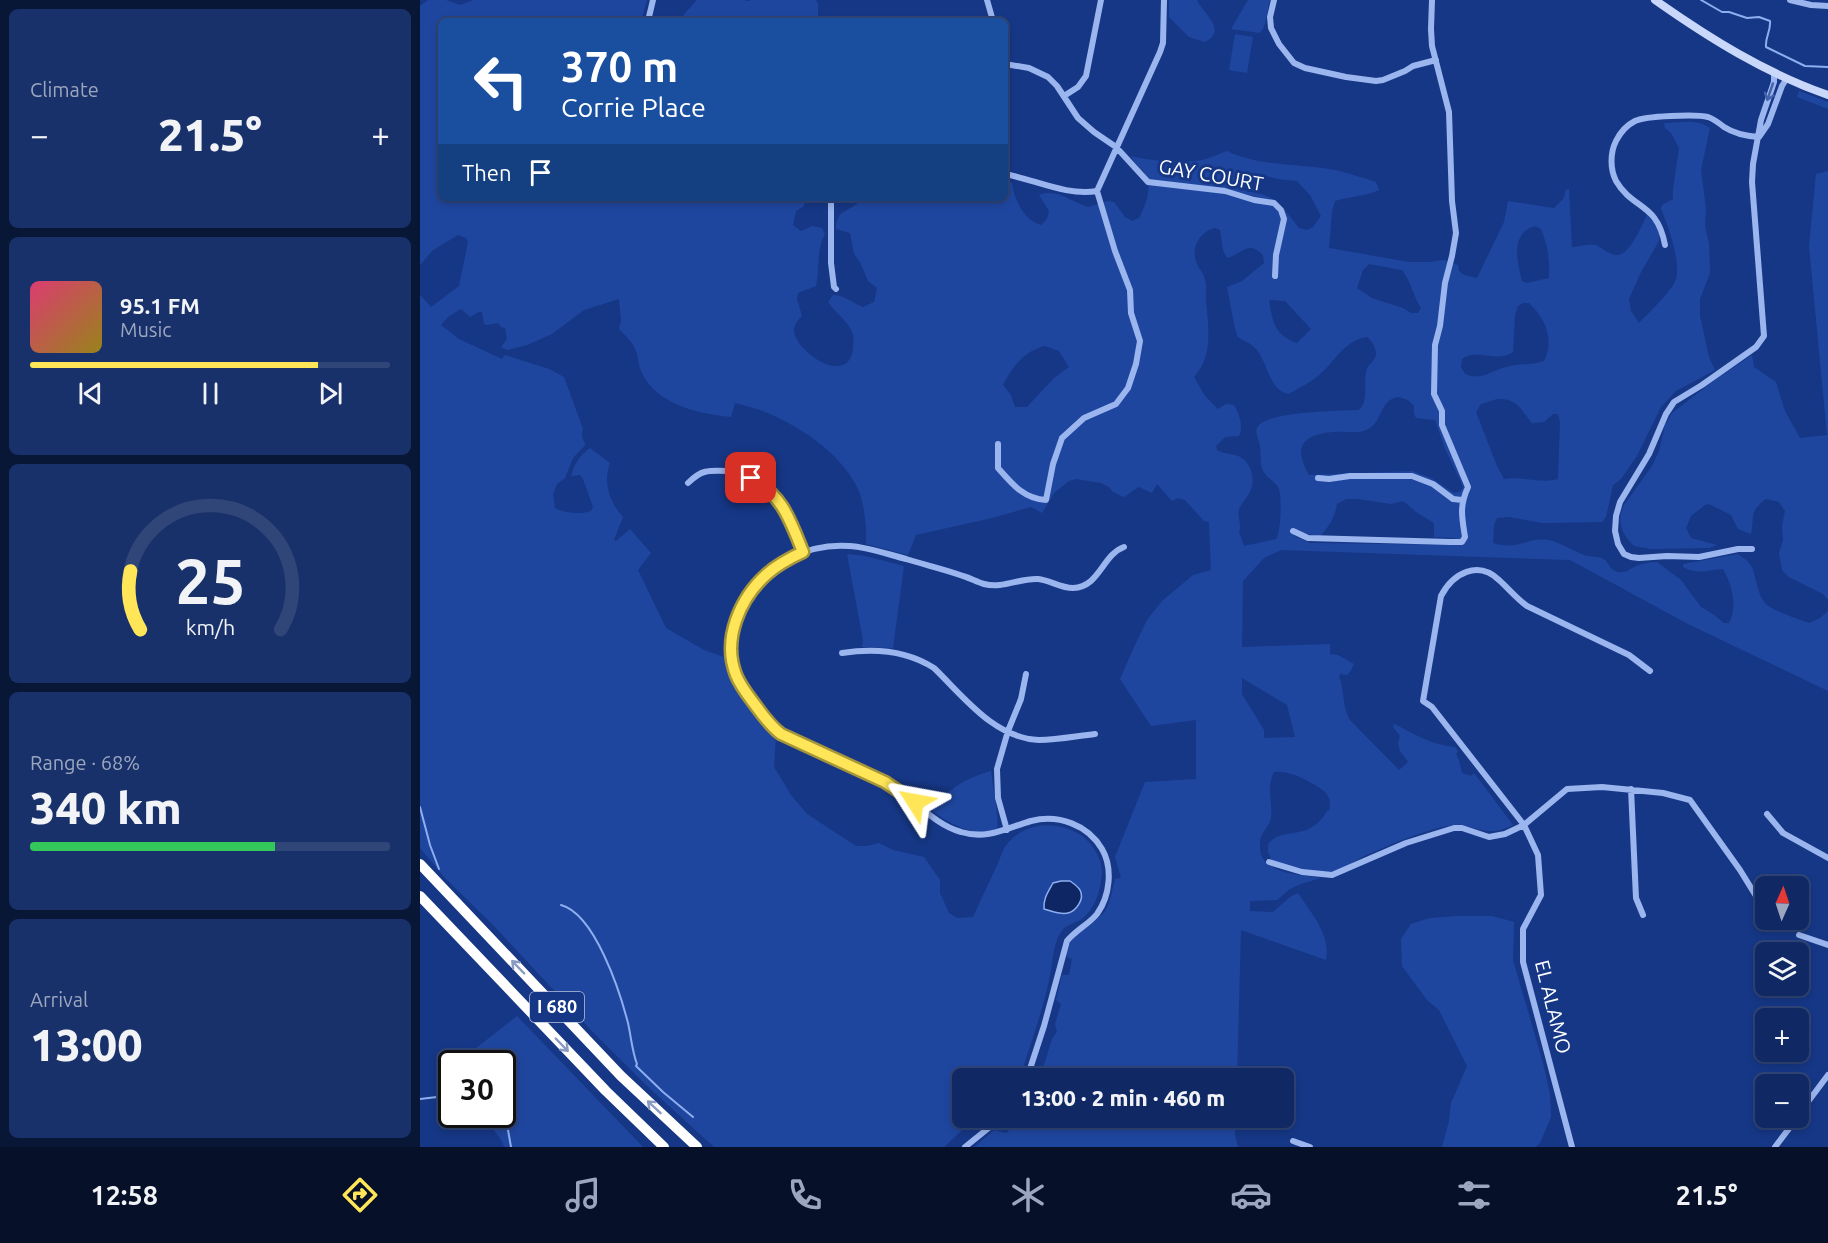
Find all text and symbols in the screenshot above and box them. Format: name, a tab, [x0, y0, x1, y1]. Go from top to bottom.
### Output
icon: left	[462, 42, 540, 120]
text: 370 m	[561, 43, 678, 90]
text: Climate	[30, 78, 99, 101]
one-way arrow	[1764, 82, 1775, 101]
text: Corrie Place	[561, 92, 706, 122]
text: 21.5°	[158, 109, 262, 160]
text: −	[30, 116, 49, 153]
text: +	[371, 116, 390, 153]
street label: GAY COURT	[1157, 154, 1265, 195]
icon: arrive	[524, 156, 557, 189]
text: Then	[462, 160, 512, 185]
text: 95.1 FM	[120, 293, 200, 318]
text: Music	[120, 318, 172, 341]
icon: previous	[74, 377, 107, 410]
icon: pause	[194, 377, 227, 410]
icon: next	[314, 377, 347, 410]
pin	[725, 452, 776, 503]
icon: arrive	[734, 461, 767, 494]
text: 25	[175, 547, 245, 617]
text: km/h	[185, 616, 235, 640]
text: Range · 68%	[30, 751, 140, 774]
position arrow	[883, 770, 947, 834]
text: 340 km	[30, 782, 182, 833]
north arrow	[1755, 876, 1809, 930]
map controls	[1755, 876, 1809, 1128]
button: layers	[1755, 942, 1809, 996]
street label: EL ALAMO	[1531, 958, 1576, 1056]
one-way arrow	[511, 960, 526, 975]
text: Arrival	[30, 988, 88, 1011]
road number: I 680	[530, 992, 584, 1022]
button: +	[1755, 1008, 1809, 1062]
text: 13:00	[30, 1019, 143, 1070]
one-way arrow	[554, 1037, 568, 1052]
speed limit sign: 30	[438, 1050, 516, 1128]
button: −	[1755, 1074, 1809, 1128]
text: 13:00 · 2 min · 460 m	[1021, 1085, 1225, 1110]
one-way arrow	[647, 1100, 662, 1114]
icon: directions	[339, 1174, 381, 1216]
icon: music	[562, 1174, 604, 1216]
icon: phone	[784, 1174, 826, 1216]
icon: climate	[1007, 1174, 1049, 1216]
icon: car	[1230, 1174, 1272, 1216]
icon: filters	[1453, 1174, 1495, 1216]
text: 12:58	[90, 1180, 158, 1210]
text: 21.5°	[1676, 1180, 1738, 1210]

